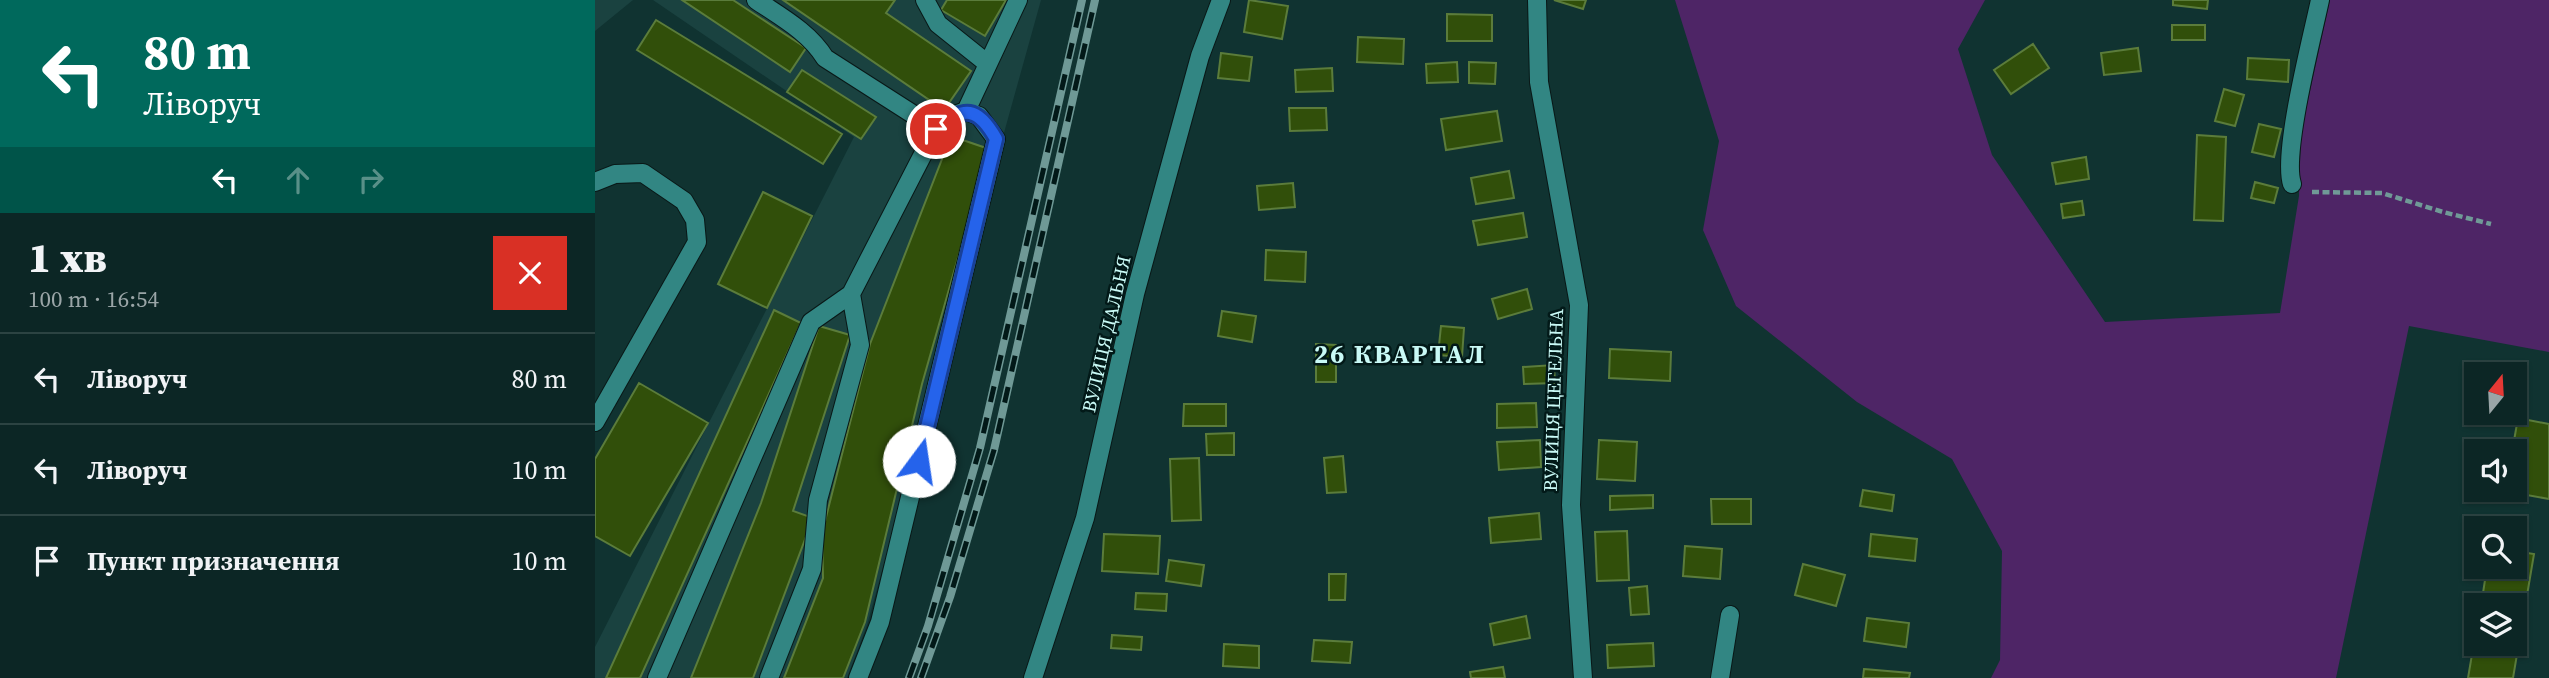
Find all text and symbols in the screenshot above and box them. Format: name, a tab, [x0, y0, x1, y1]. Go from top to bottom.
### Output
text: 80 m	[143, 18, 251, 85]
icon: left	[28, 28, 119, 119]
text: Ліворуч	[143, 82, 261, 126]
pin	[906, 99, 966, 159]
icon: arrive	[917, 110, 955, 148]
icon: left	[206, 161, 244, 199]
icon: ahead	[279, 161, 317, 199]
icon: right	[352, 161, 390, 199]
text: 1 хв	[28, 228, 107, 286]
button: close	[493, 236, 567, 310]
street label: ВУЛИЦЯ ДАЛЬНЯ	[1075, 253, 1137, 415]
text: 100 m · 16:54	[28, 283, 159, 315]
street label: ВУЛИЦЯ ЦЕГЕЛЬНА	[1537, 308, 1569, 492]
district label: 26 КВАРТАЛ	[1314, 336, 1486, 372]
icon: left	[28, 360, 66, 398]
text: Ліворуч	[87, 361, 187, 397]
text: 80 m	[512, 361, 567, 397]
north arrow	[2464, 362, 2527, 425]
map controls	[2464, 362, 2527, 656]
position arrow	[882, 424, 956, 498]
button: sound	[2464, 439, 2527, 502]
icon: left	[28, 451, 66, 489]
text: Ліворуч	[87, 452, 187, 488]
text: 10 m	[512, 452, 567, 488]
button: search	[2464, 516, 2527, 579]
icon: arrive	[28, 542, 66, 580]
text: Пункт призначення	[87, 543, 340, 579]
text: 10 m	[512, 543, 567, 579]
button: layers	[2464, 593, 2527, 656]

